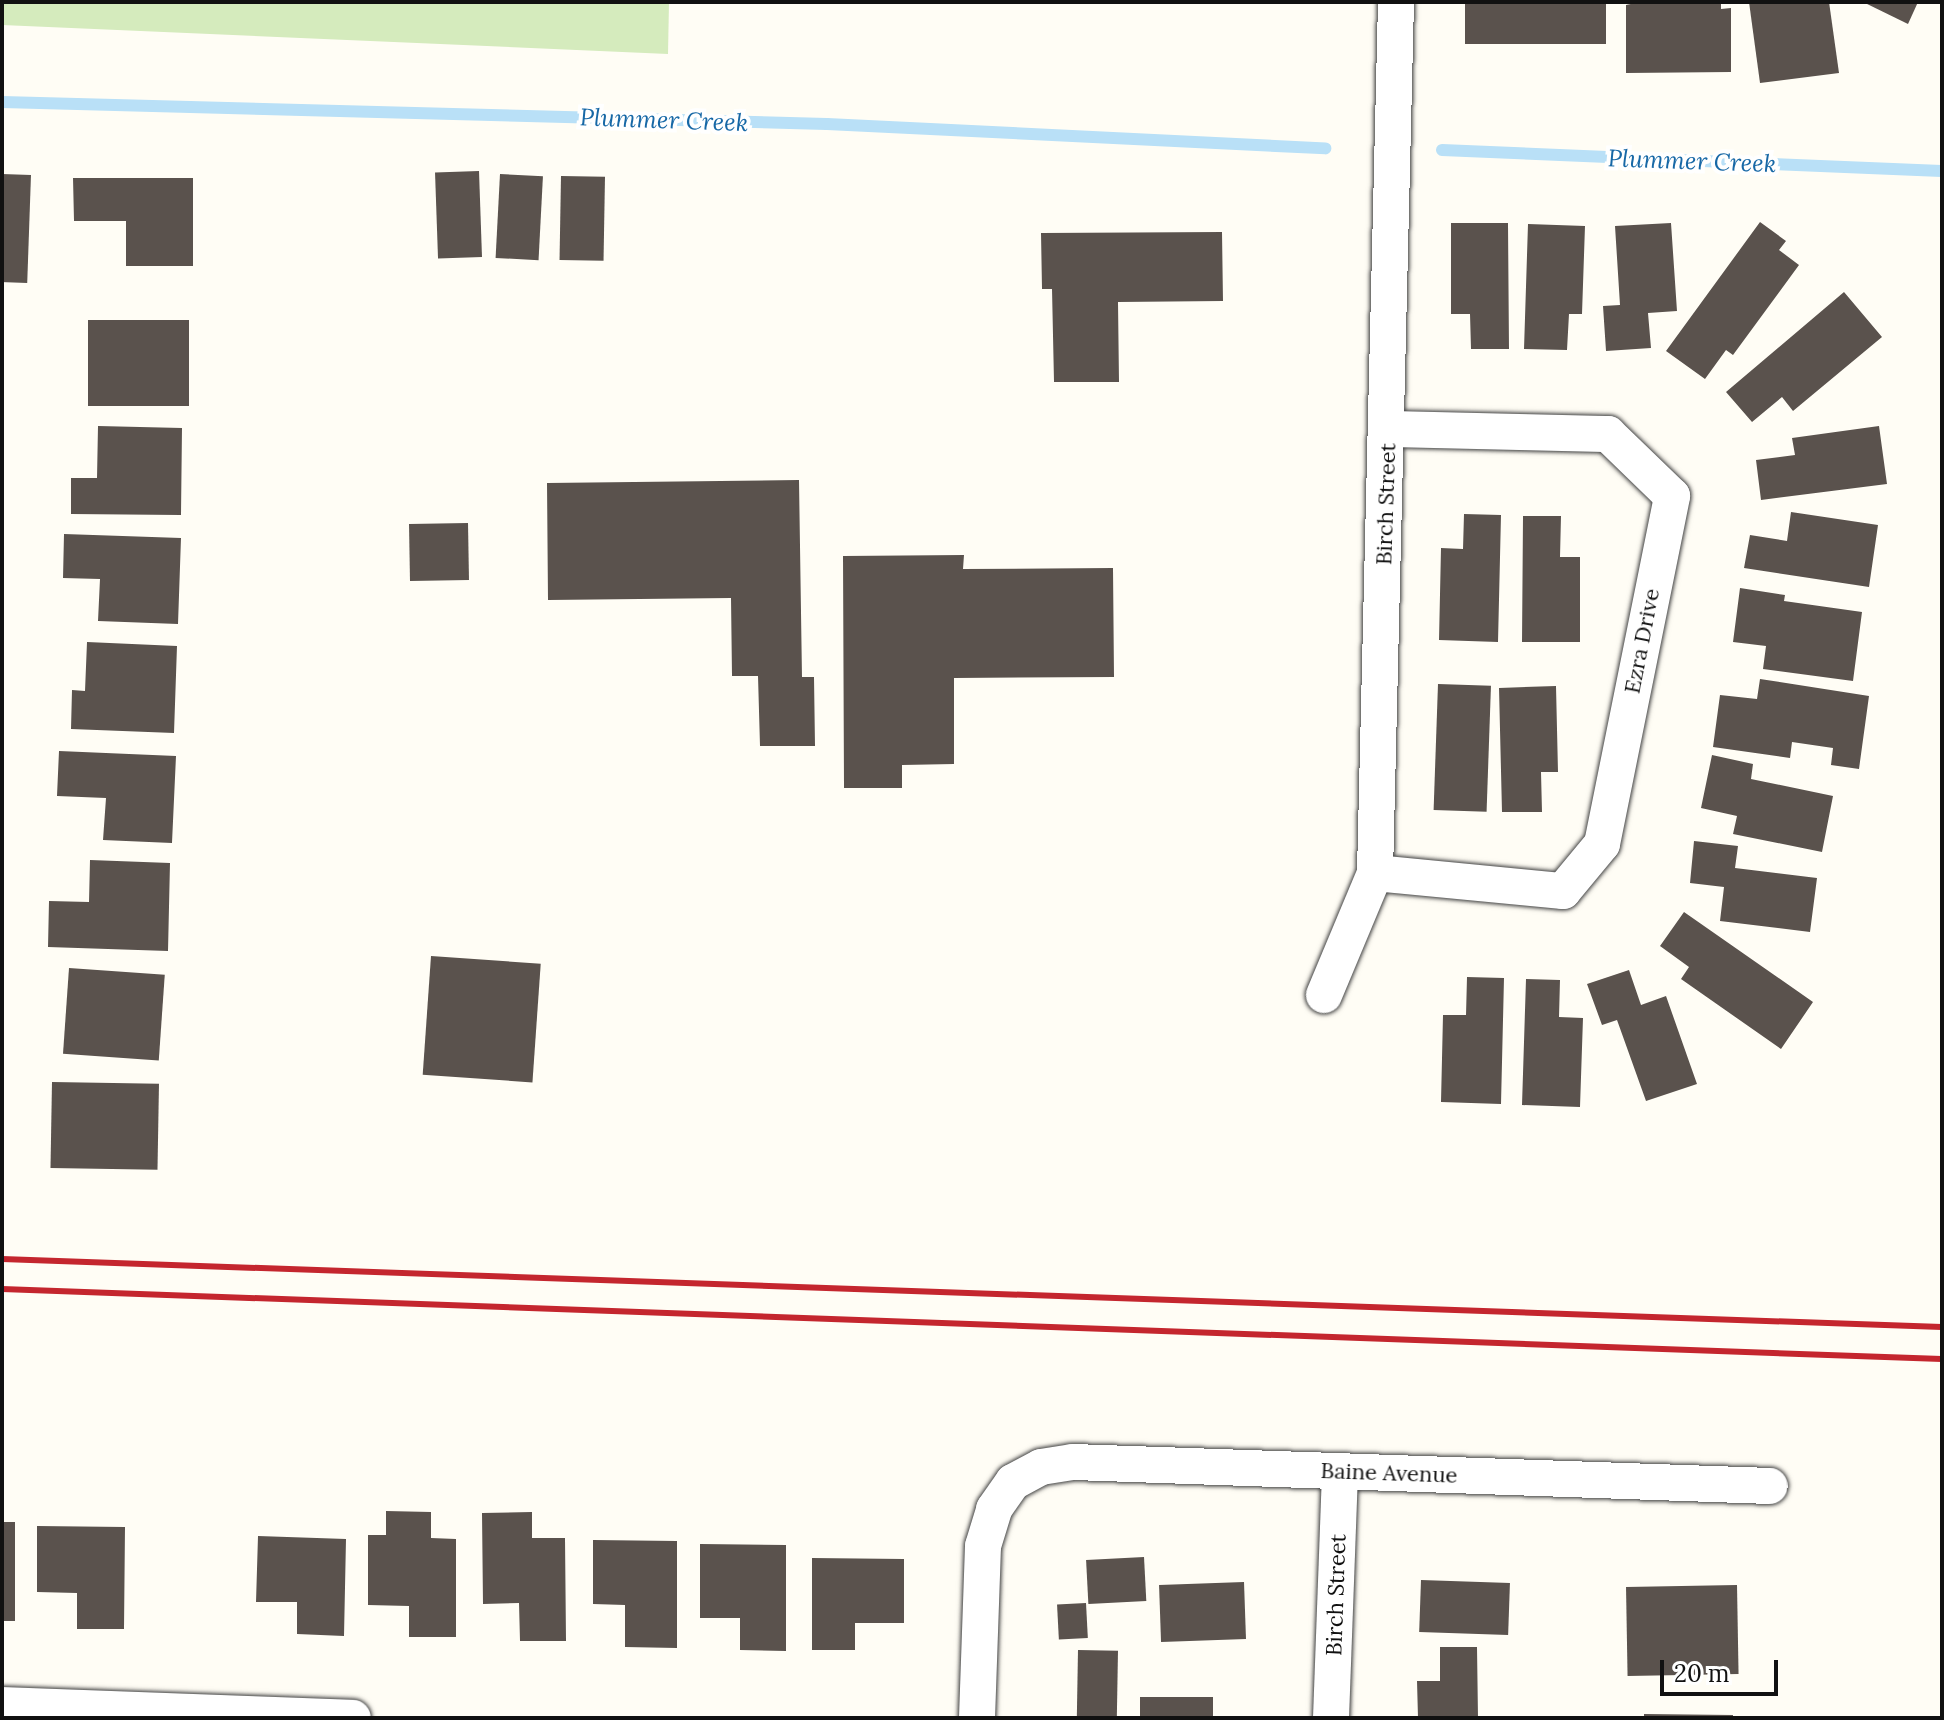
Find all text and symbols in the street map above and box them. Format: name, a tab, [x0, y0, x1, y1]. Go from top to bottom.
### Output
water label: Plummer Creek	[579, 103, 749, 137]
water label: Plummer Creek	[1607, 144, 1777, 178]
street label: Birch Street	[1371, 443, 1401, 565]
street label: Ezra Drive	[1619, 586, 1665, 696]
street label: Baine Avenue	[1320, 1457, 1458, 1489]
street label: Birch Street	[1321, 1534, 1351, 1656]
scale bar	[1664, 1644, 1782, 1694]
text: 20 m	[1674, 1658, 1730, 1689]

